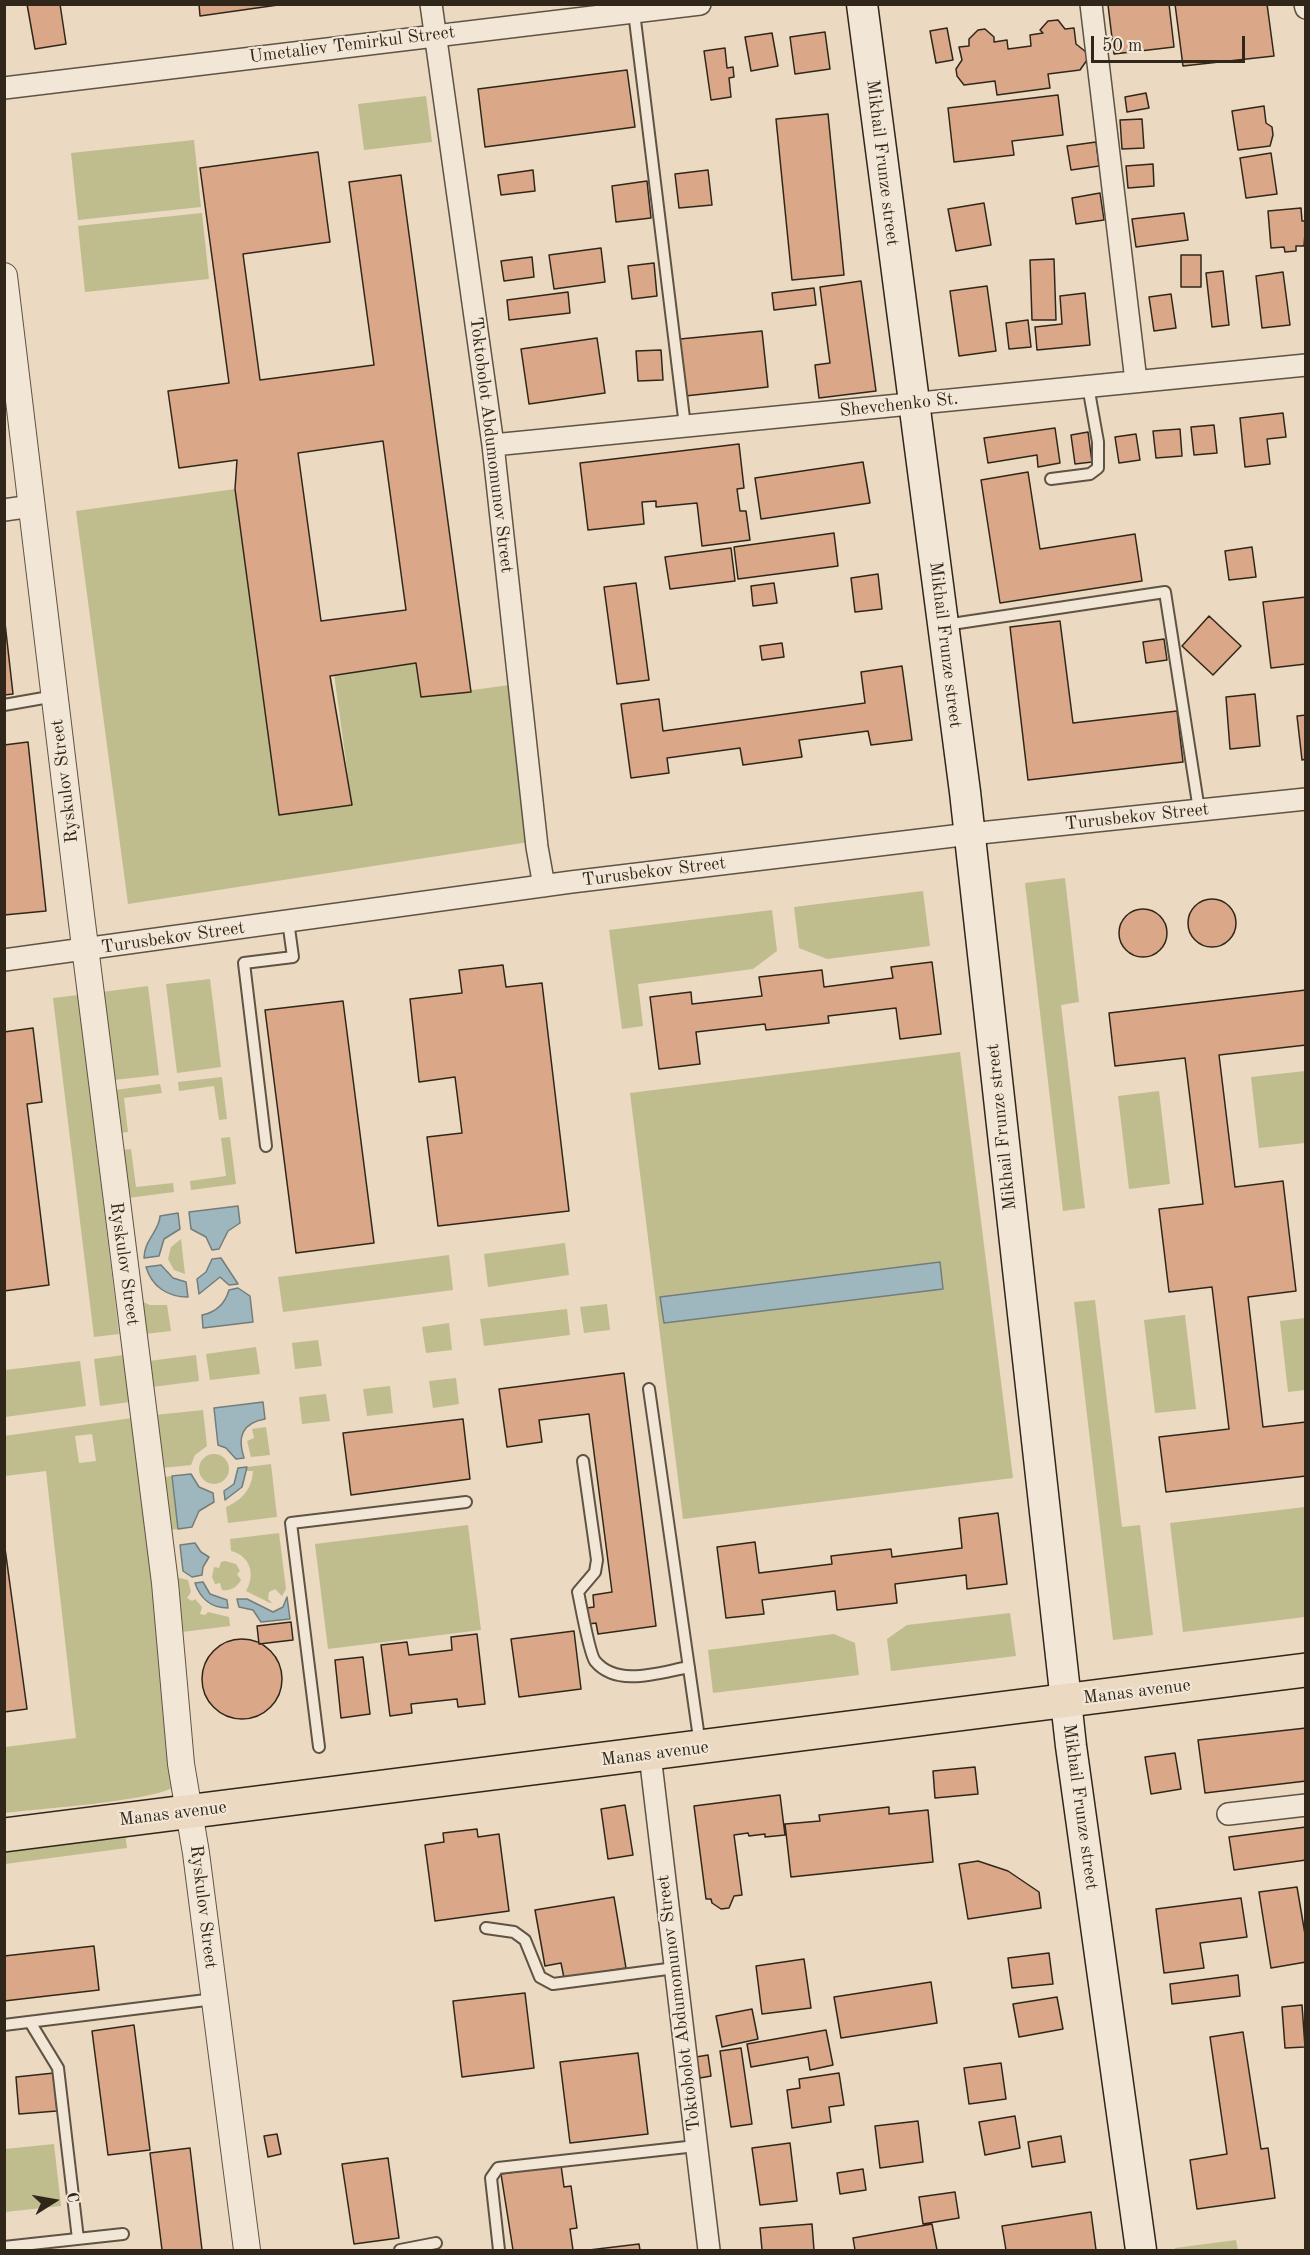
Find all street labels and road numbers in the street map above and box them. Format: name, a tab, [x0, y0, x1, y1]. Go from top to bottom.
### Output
street label: Umetaliev Temirkul Street	[248, 22, 456, 68]
street label: Mikhail Frunze street	[861, 79, 903, 247]
street label: Toktobolot Abdumomunov Street	[465, 316, 517, 574]
street label: Shevchenko St.	[839, 388, 959, 422]
street label: Mikhail Frunze street	[924, 561, 966, 729]
street label: Ryskulov Street	[47, 718, 83, 844]
street label: Turusbekov Street	[1064, 799, 1210, 835]
street label: Turusbekov Street	[581, 852, 727, 892]
street label: Turusbekov Street	[100, 917, 246, 959]
street label: Mikhail Frunze street	[983, 1043, 1021, 1211]
street label: Ryskulov Street	[105, 1201, 143, 1327]
street label: Manas avenue	[1082, 1675, 1192, 1709]
street label: Mikhail Frunze street	[1058, 1723, 1102, 1891]
street label: Manas avenue	[600, 1737, 710, 1771]
street label: Manas avenue	[118, 1797, 228, 1831]
street label: Ryskulov Street	[185, 1844, 221, 1970]
street label: Toktobolot Abdumomunov Street	[653, 1874, 705, 2132]

